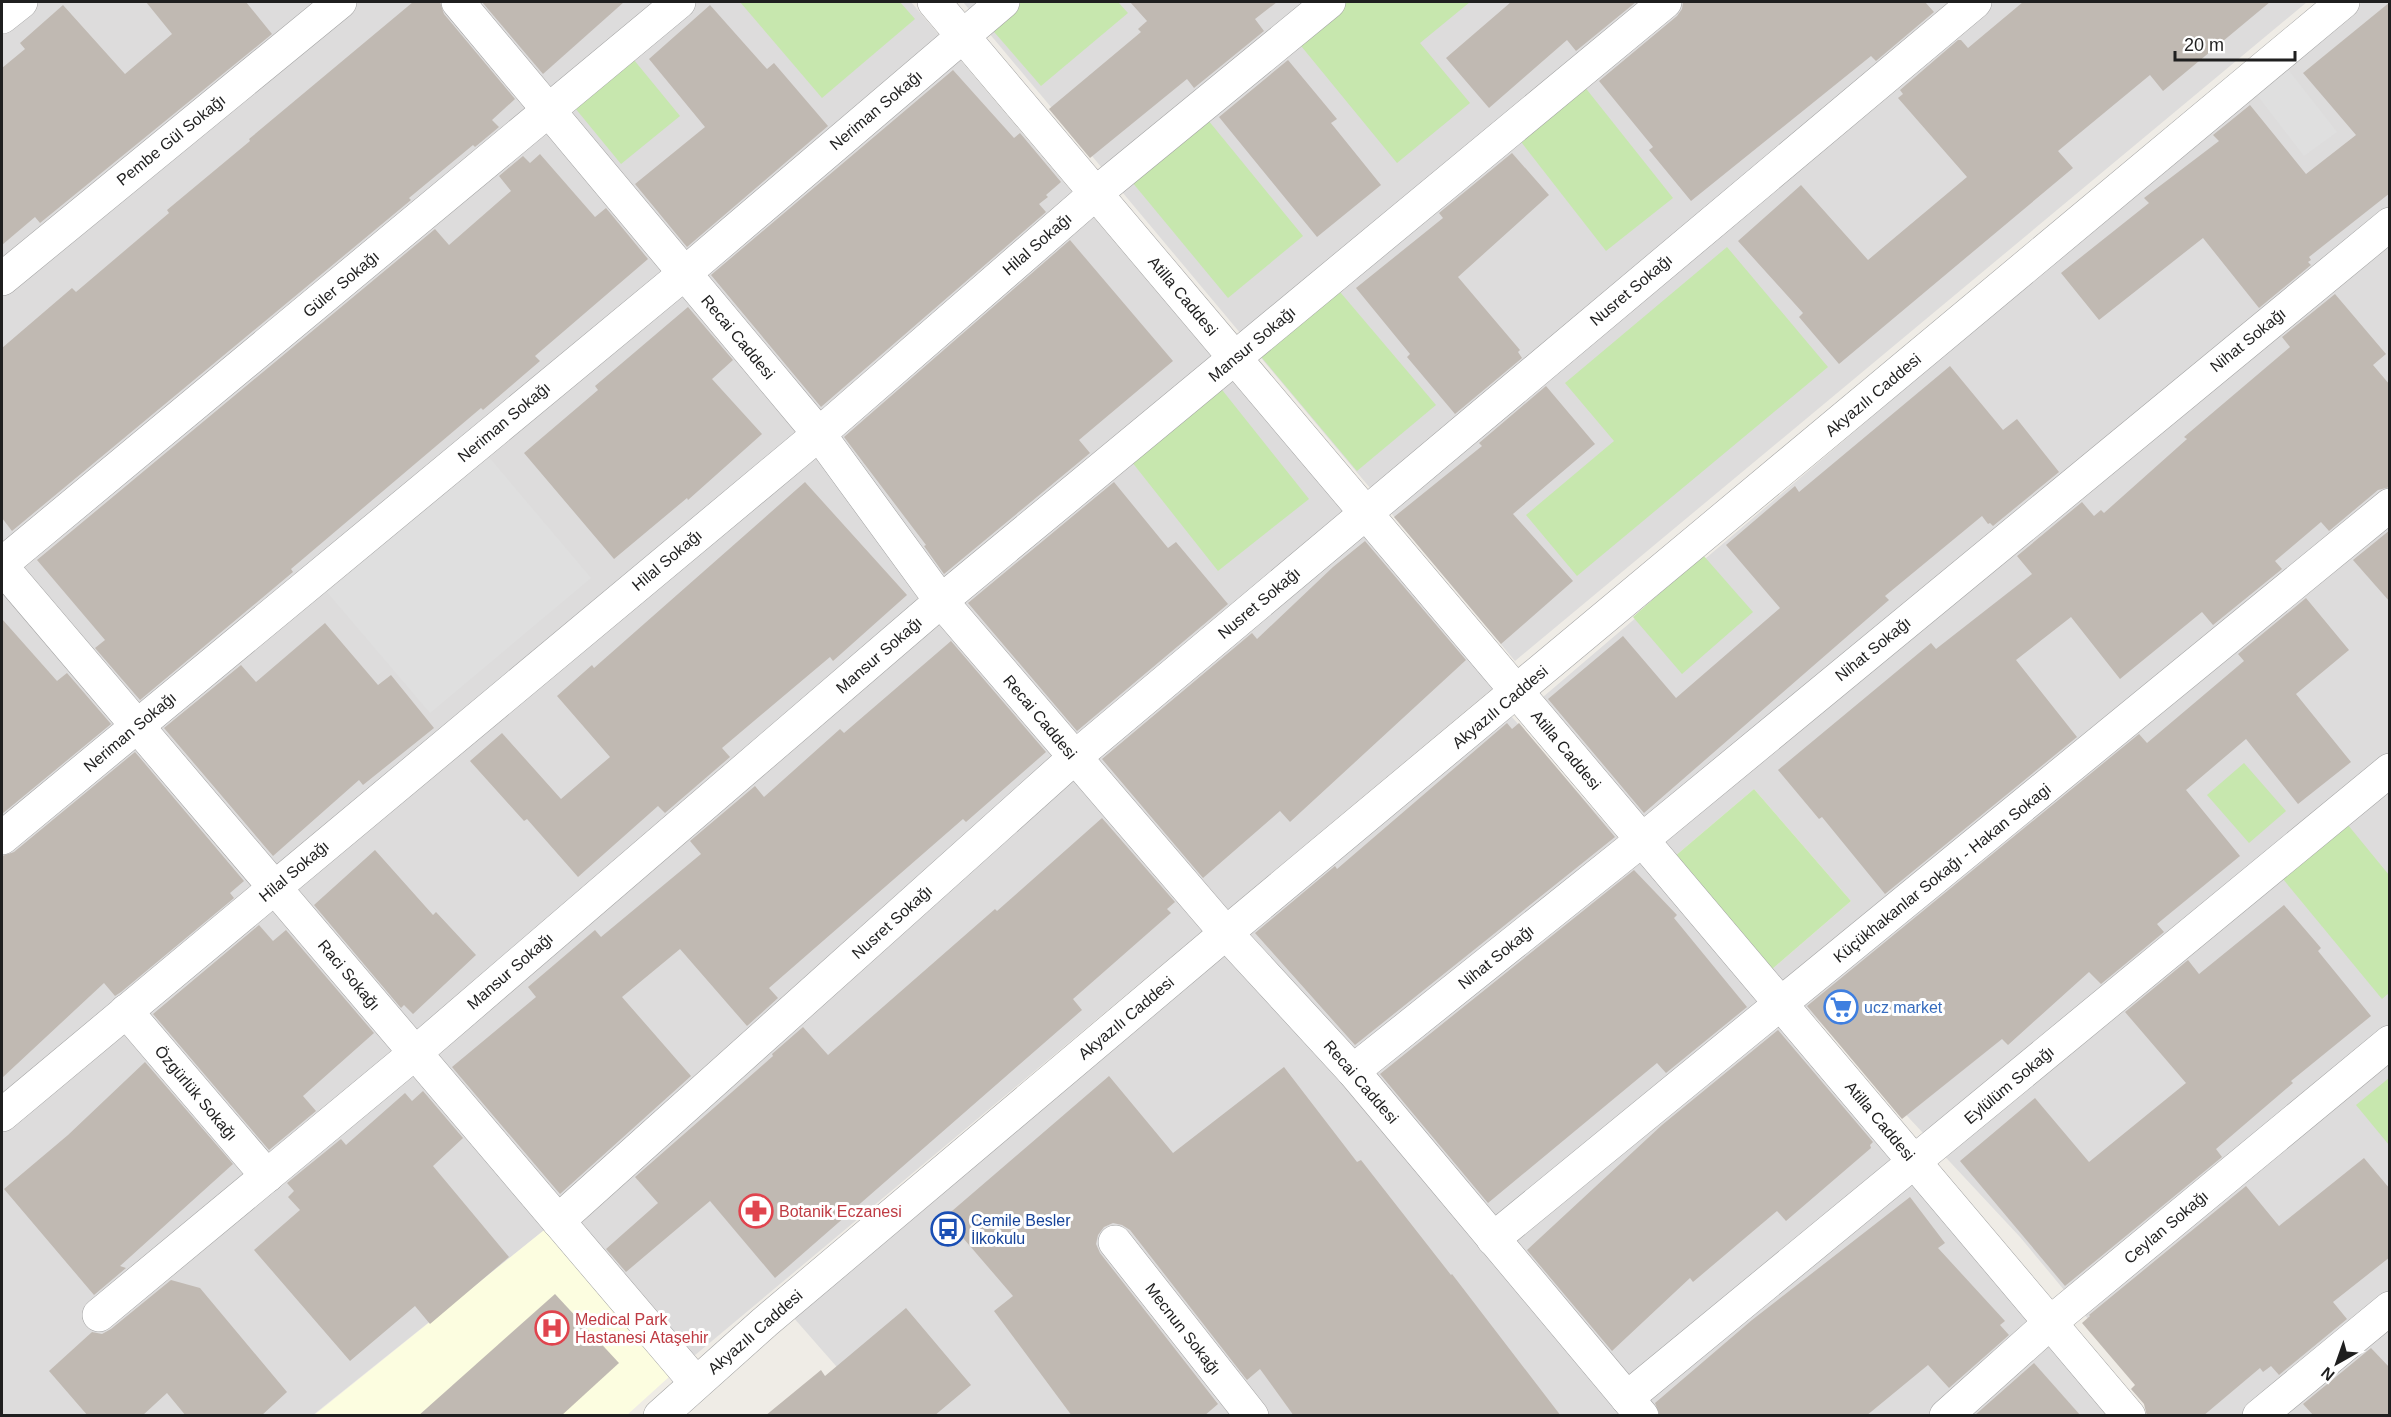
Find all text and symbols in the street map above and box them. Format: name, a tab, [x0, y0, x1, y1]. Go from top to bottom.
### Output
scale bar	[2175, 24, 2295, 62]
text: 20 m	[2184, 35, 2224, 55]
street label: Neriman Sokağı	[827, 67, 925, 153]
street label: Pembe Gül Sokağı	[113, 91, 229, 189]
street label: Hilal Sokağı	[999, 210, 1075, 278]
street label: Güler Sokağı	[300, 247, 382, 321]
street label: Nusret Sokağı	[1587, 251, 1675, 329]
street label: Atilla Caddesi	[1145, 253, 1221, 339]
street label: Recai Caddesi	[698, 292, 778, 382]
street label: Mansur Sokağı	[1205, 303, 1299, 385]
street label: Nihat Sokağı	[2207, 305, 2289, 375]
street label: Akyazılı Caddesi	[1822, 350, 1924, 440]
street label: Neriman Sokağı	[455, 379, 553, 465]
street label: Hilal Sokağı	[629, 526, 705, 594]
street label: Nusret Sokağı	[1215, 564, 1303, 642]
street label: Mansur Sokağı	[833, 613, 925, 697]
street label: Nihat Sokağı	[1832, 614, 1914, 684]
street label: Akyazılı Caddesi	[1449, 662, 1551, 752]
street label: Recai Caddesi	[1000, 672, 1080, 762]
street label: Neriman Sokağı	[81, 689, 179, 775]
street label: Atilla Caddesi	[1528, 707, 1604, 793]
street label: Küçükhakanlar Sokağı - Hakan Sokagi	[1830, 780, 2054, 966]
street label: Hilal Sokağı	[256, 837, 332, 905]
street label: Nusret Sokağı	[849, 882, 935, 962]
street label: Nihat Sokağı	[1455, 922, 1537, 992]
street label: Mansur Sokağı	[464, 929, 556, 1013]
street label: Raci Sokağı	[315, 936, 383, 1014]
street label: Akyazılı Caddesi	[1075, 973, 1177, 1063]
supermarket icon: ucz market	[1823, 989, 1859, 1025]
place label: ucz market	[1864, 999, 1943, 1016]
street label: Recai Caddesi	[1320, 1037, 1402, 1127]
street label: Özgürlük Sokağı	[151, 1042, 241, 1144]
street label: Eylülüm Sokağı	[1961, 1043, 2057, 1127]
street label: Atilla Caddesi	[1842, 1078, 1918, 1164]
street label: Ceylan Sokağı	[2121, 1187, 2211, 1267]
pharmacy icon: Botanik Eczanesi	[738, 1193, 774, 1229]
place label: Botanik Eczanesi	[779, 1203, 902, 1220]
bus stop icon: Cemile Besler İlkokulu	[930, 1211, 966, 1247]
place label: Cemile Besler İlkokulu	[971, 1212, 1071, 1247]
street label: Mecnun Sokağı	[1142, 1280, 1224, 1378]
street label: Akyazılı Caddesi	[704, 1286, 806, 1378]
hospital icon: Medical Park Hastanesi Ataşehir	[534, 1310, 570, 1346]
place label: Medical Park Hastanesi Ataşehir	[575, 1311, 709, 1346]
north arrow	[2307, 1333, 2367, 1393]
text: N	[2318, 1364, 2338, 1384]

